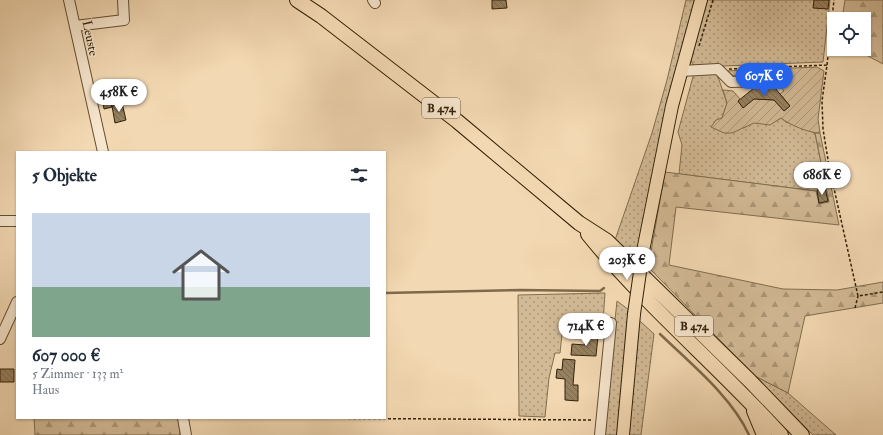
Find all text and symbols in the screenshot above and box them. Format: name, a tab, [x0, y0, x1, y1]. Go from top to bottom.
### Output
map controls	[827, 12, 871, 56]
button: locate	[827, 12, 871, 56]
street label: Leuste	[78, 19, 102, 58]
pin: 607K €	[731, 63, 797, 97]
text: 607K €	[745, 68, 783, 84]
pin: 458K €	[86, 79, 152, 113]
text: 458K €	[100, 84, 138, 100]
road number: B 474	[422, 98, 460, 118]
pin: 686K €	[789, 162, 855, 196]
icon: filters	[348, 164, 370, 186]
text: 5 Objekte	[32, 165, 97, 186]
text: 686K €	[803, 167, 841, 183]
icon: home	[165, 239, 237, 311]
pin: 203K €	[594, 247, 660, 281]
text: 203K €	[608, 252, 646, 268]
pin: 714K €	[553, 313, 619, 347]
road number: B 474	[675, 316, 713, 336]
text: 714K €	[567, 318, 605, 334]
text: 607 000 €	[32, 345, 100, 366]
text: 5 Zimmer · 133 m²	[32, 366, 123, 382]
text: Haus	[32, 382, 59, 398]

